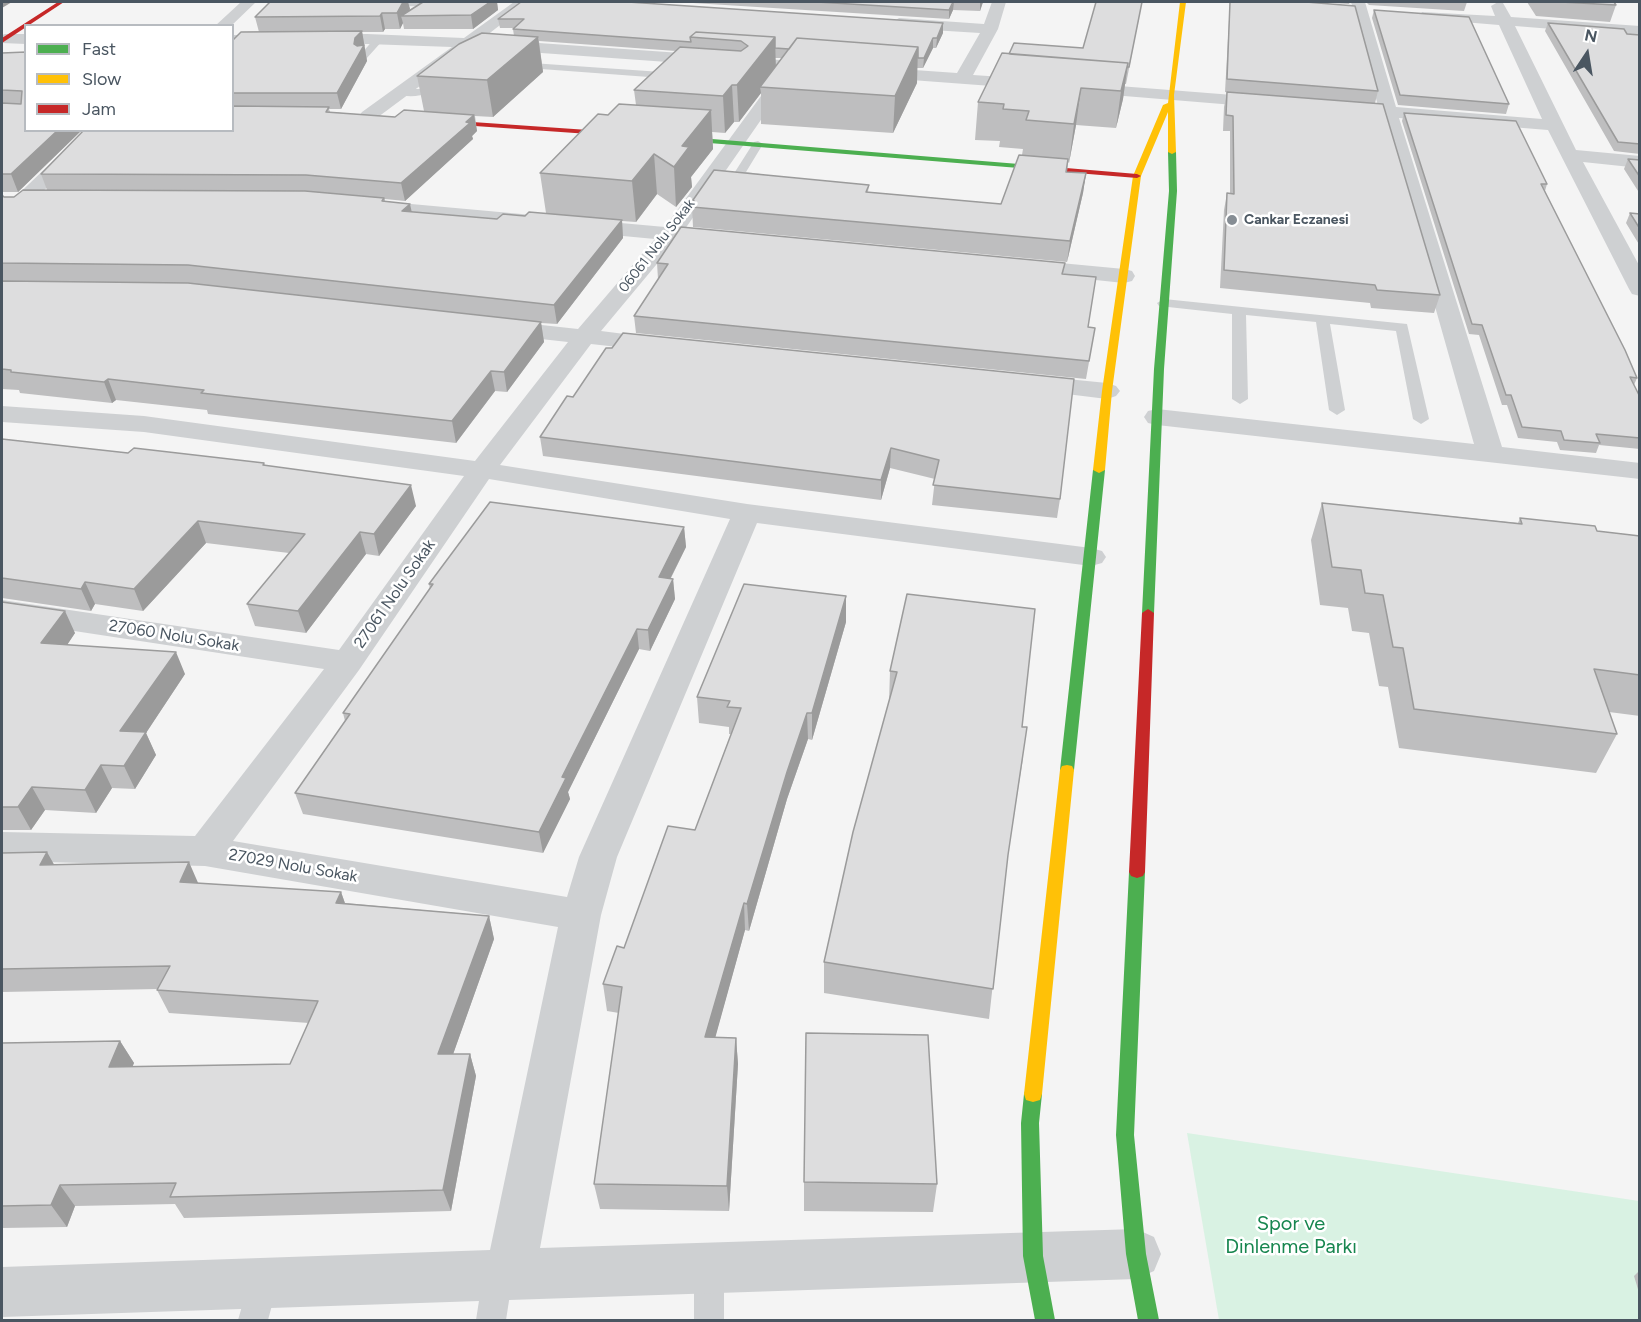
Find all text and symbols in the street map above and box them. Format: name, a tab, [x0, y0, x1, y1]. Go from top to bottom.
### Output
legend	[24, 24, 234, 132]
north arrow	[1557, 24, 1617, 84]
text: N	[1583, 25, 1599, 46]
text: Fast	[82, 38, 116, 60]
text: Slow	[82, 68, 121, 90]
text: Jam	[82, 98, 116, 120]
street label: 06061 Nolu Sokak	[615, 196, 699, 296]
place label: Cankar Eczanesi	[1244, 212, 1349, 228]
marker: Cankar Eczanesi	[1225, 213, 1239, 227]
street label: 27061 Nolu Sokak	[350, 536, 440, 652]
street label: 27060 Nolu Sokak	[107, 616, 241, 656]
street label: 27029 Nolu Sokak	[227, 845, 359, 887]
park label: Spor ve Dinlenme Parkı	[1225, 1212, 1357, 1259]

